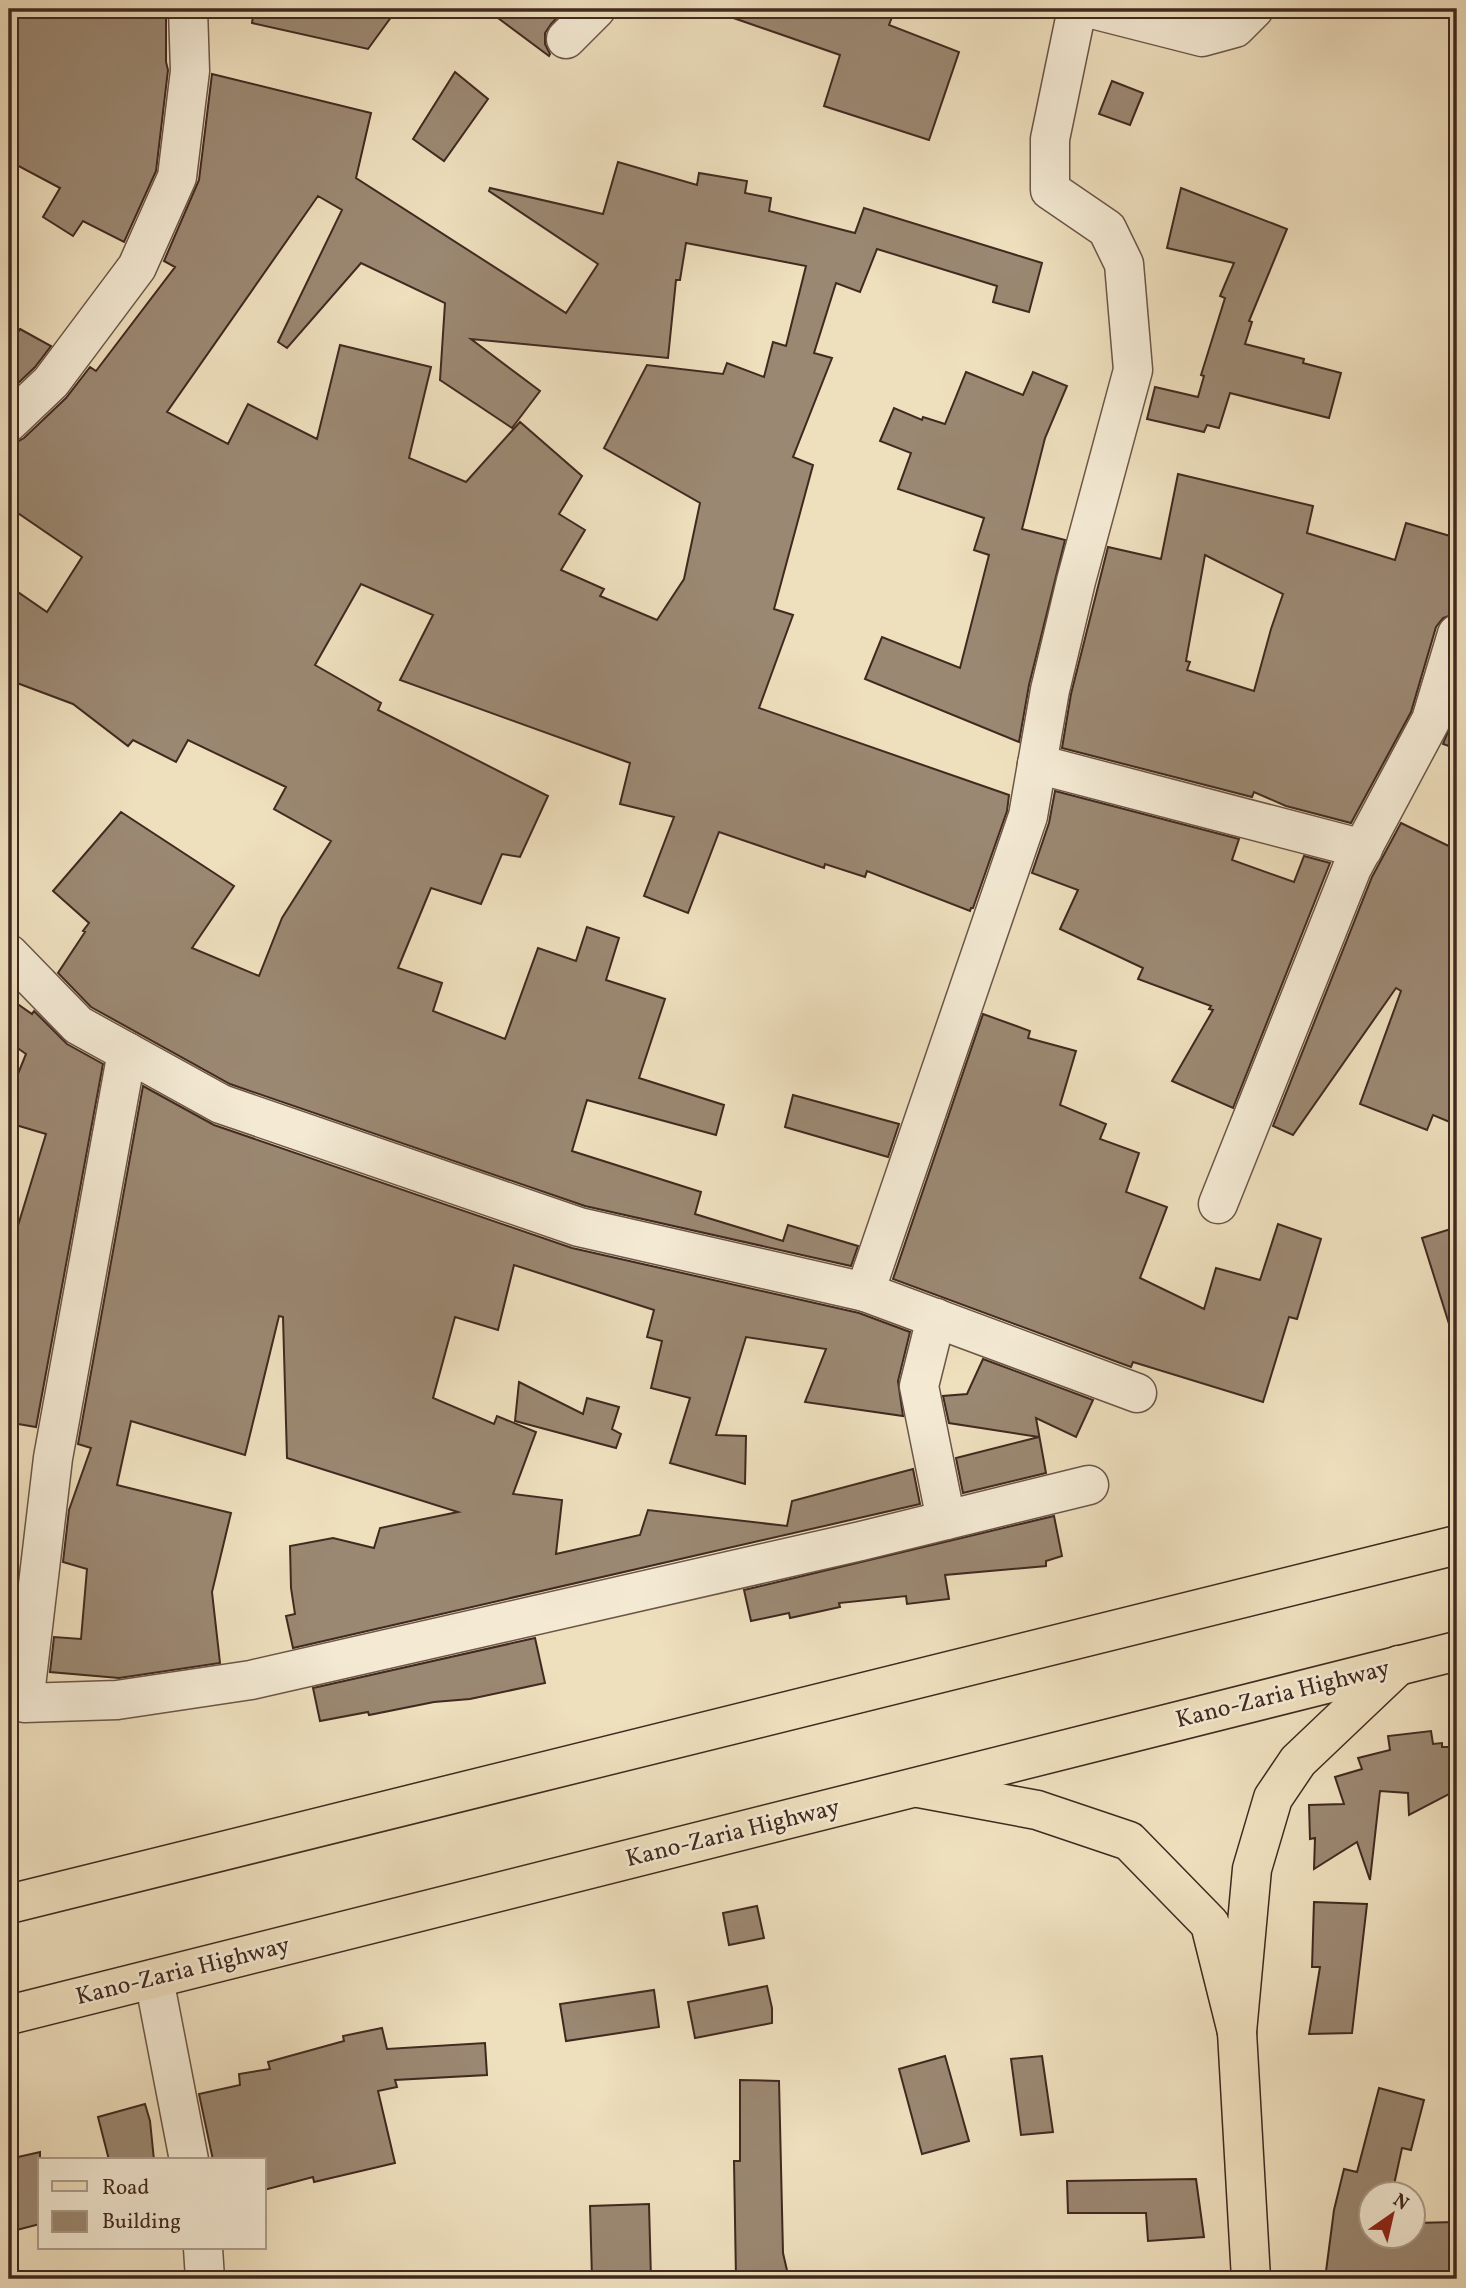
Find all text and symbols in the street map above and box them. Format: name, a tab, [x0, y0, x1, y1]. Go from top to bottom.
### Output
street label: Kano-Zaria Highway	[1173, 1652, 1393, 1738]
street label: Kano-Zaria Highway	[623, 1791, 843, 1877]
street label: Kano-Zaria Highway	[73, 1929, 293, 2015]
legend	[38, 2158, 266, 2250]
text: Road	[102, 2174, 149, 2203]
north arrow	[1358, 2180, 1428, 2250]
text: N	[1387, 2188, 1414, 2217]
text: Building	[102, 2208, 181, 2237]

